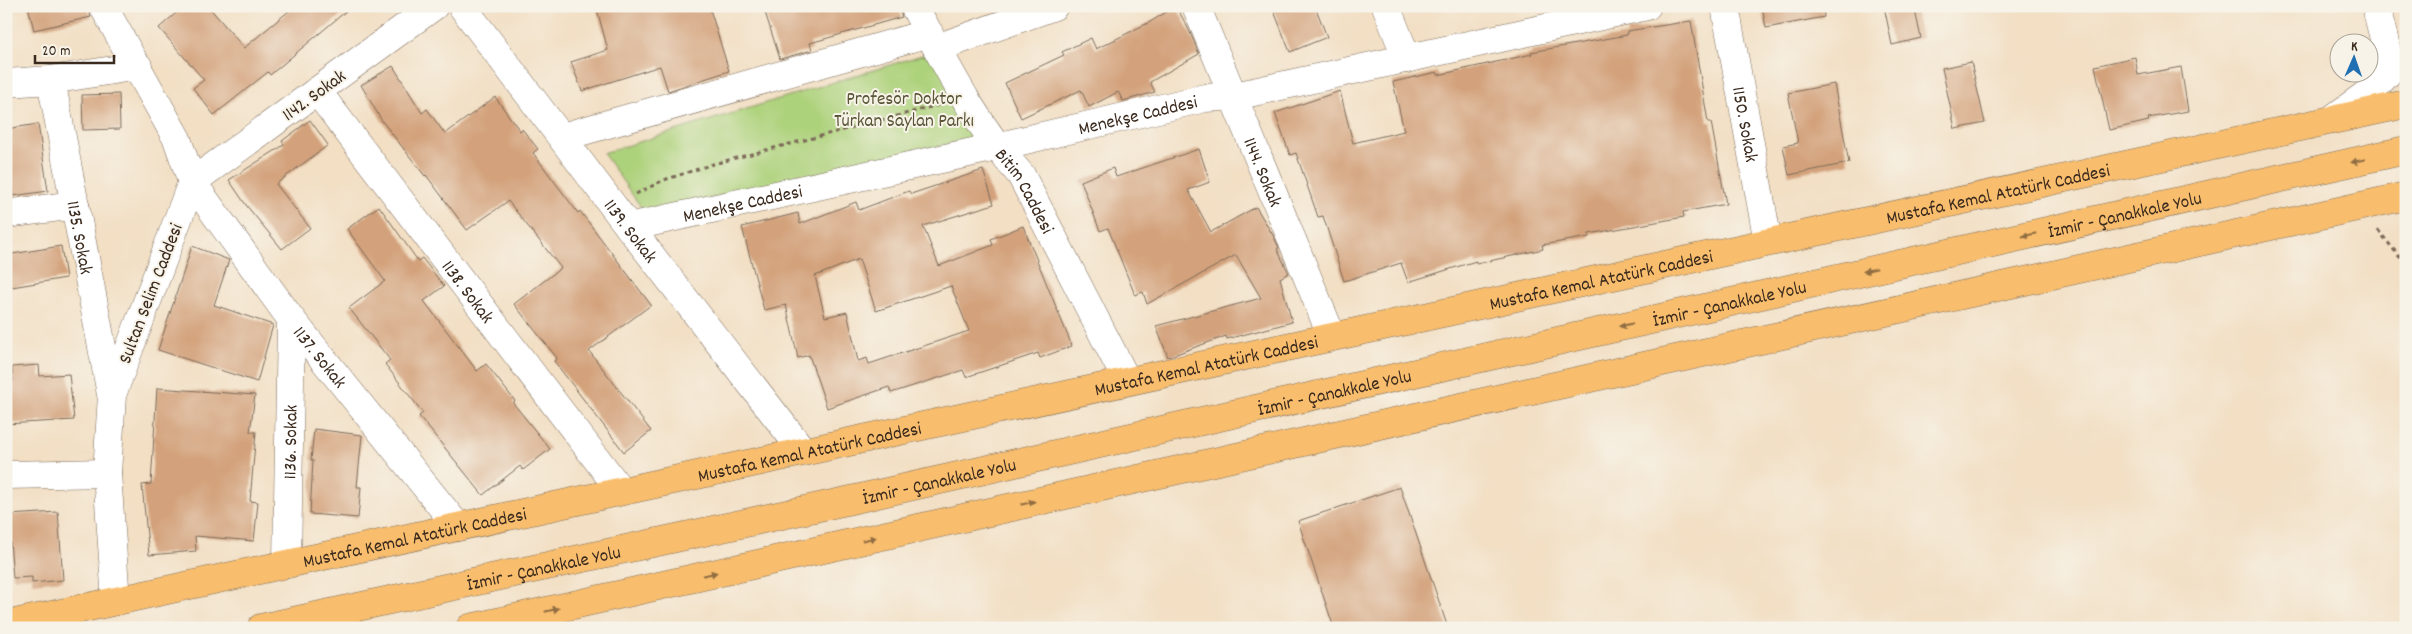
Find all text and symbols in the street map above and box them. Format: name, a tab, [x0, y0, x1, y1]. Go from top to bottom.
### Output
scale bar	[35, 32, 114, 64]
north arrow	[2330, 32, 2380, 82]
text: K	[2351, 37, 2358, 57]
text: 20 m	[42, 41, 70, 63]
street label: 1142. Sokak	[277, 64, 353, 129]
street label: 1150. Sokak	[1723, 85, 1763, 165]
park label: Profesör Doktor Türkan Saylan Parkı	[834, 87, 974, 136]
street label: Menekşe Caddesi	[1076, 90, 1201, 144]
street label: 1144. Sokak	[1234, 134, 1287, 212]
street label: Bitim Caddesi	[987, 144, 1059, 240]
one-way arrow	[2351, 157, 2366, 165]
street label: Mustafa Kemal Atatürk Caddesi	[1884, 159, 2113, 233]
street label: Menekşe Caddesi	[681, 179, 806, 232]
street label: İzmir - Çanakkale Yolu	[2046, 186, 2205, 247]
street label: 1139. Sokak	[595, 194, 662, 270]
street label: 1135. Sokak	[57, 199, 98, 277]
street label: Sultan Selim Caddesi	[113, 220, 192, 368]
one-way arrow	[2021, 231, 2036, 239]
street label: Mustafa Kemal Atatürk Caddesi	[1487, 245, 1716, 320]
street label: 1138. Sokak	[433, 256, 499, 330]
one-way arrow	[1862, 267, 1878, 275]
street label: İzmir - Çanakkale Yolu	[1651, 275, 1810, 336]
one-way arrow	[1619, 321, 1634, 329]
street label: 1137. Sokak	[285, 322, 352, 395]
street label: Mustafa Kemal Atatürk Caddesi	[1092, 330, 1322, 405]
street label: İzmir - Çanakkale Yolu	[1256, 364, 1414, 425]
street label: 1136. Sokak	[278, 404, 307, 480]
street label: Mustafa Kemal Atatürk Caddesi	[696, 417, 925, 491]
street label: İzmir - Çanakkale Yolu	[860, 453, 1019, 514]
one-way arrow	[1020, 499, 1036, 507]
street label: Mustafa Kemal Atatürk Caddesi	[301, 502, 530, 577]
one-way arrow	[862, 535, 877, 543]
street label: İzmir - Çanakkale Yolu	[465, 540, 624, 600]
one-way arrow	[703, 570, 718, 578]
one-way arrow	[544, 605, 560, 613]

